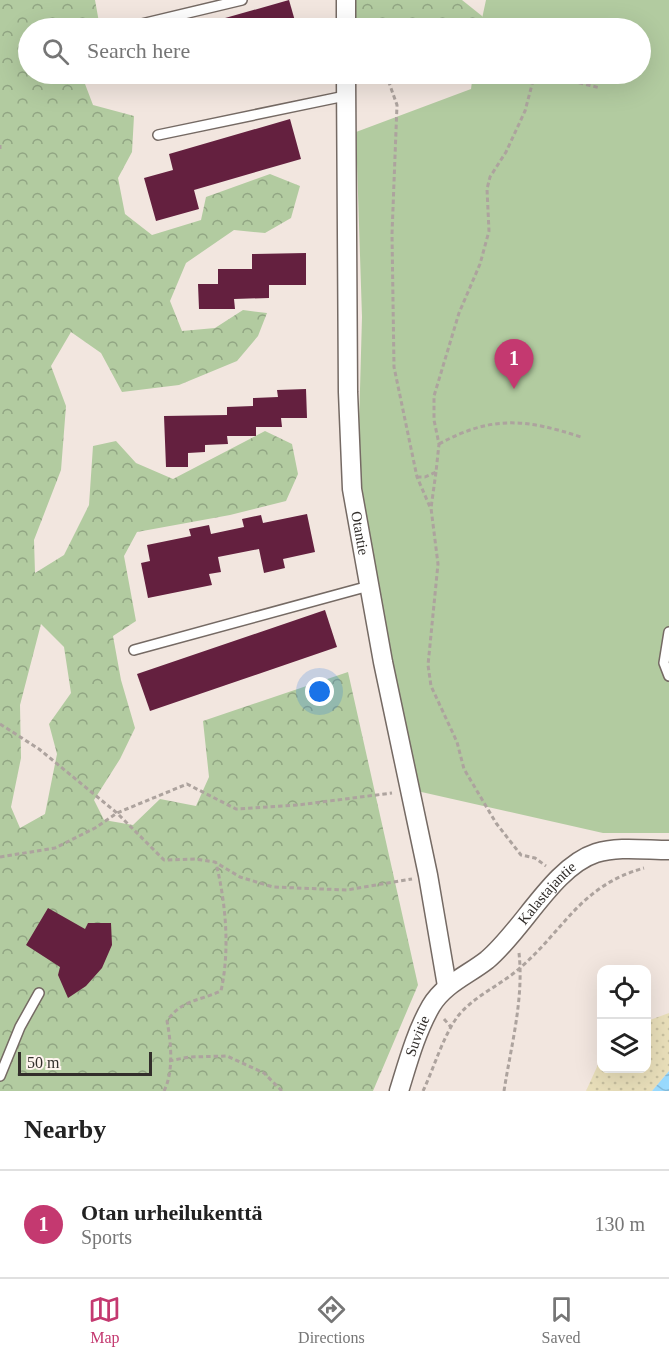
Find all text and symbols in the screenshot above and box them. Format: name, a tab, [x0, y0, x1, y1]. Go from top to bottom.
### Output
search box	[18, 18, 651, 84]
icon: search	[39, 35, 72, 68]
text: Search here	[87, 38, 190, 63]
pin: 1	[494, 340, 534, 389]
street label: Otantie	[348, 510, 372, 557]
your location	[305, 677, 334, 706]
street label: Kalastajantie	[515, 858, 579, 928]
map controls	[597, 965, 651, 1073]
button: locate	[597, 965, 651, 1019]
street label: Suvitie	[402, 1013, 433, 1058]
button: layers	[597, 1019, 651, 1073]
scale bar	[18, 1049, 152, 1076]
text: 50 m	[27, 1054, 59, 1071]
text: Nearby	[24, 1115, 106, 1144]
text: Otan urheilukenttä	[81, 1200, 263, 1225]
text: 1	[39, 1213, 49, 1235]
text: 130 m	[594, 1213, 645, 1235]
text: Sports	[81, 1226, 132, 1248]
tab: Map	[88, 1293, 121, 1347]
tab: Directions	[298, 1293, 365, 1347]
tab: Saved	[541, 1293, 581, 1347]

